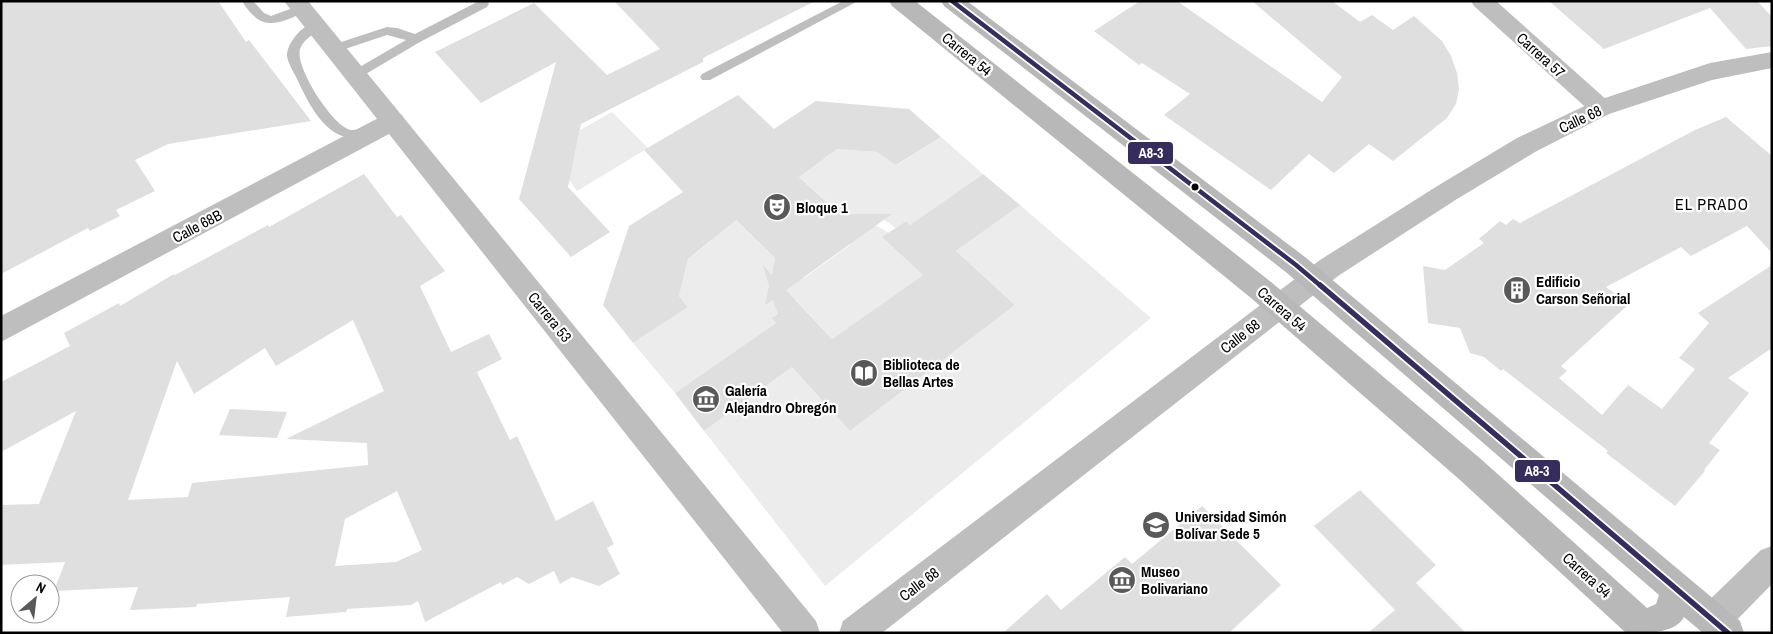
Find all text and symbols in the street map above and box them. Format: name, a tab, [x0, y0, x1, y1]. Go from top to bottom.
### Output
street label: Carrera 54	[938, 27, 997, 81]
street label: Carrera 57	[1512, 28, 1570, 83]
street label: Calle 68	[1555, 100, 1605, 138]
line badge: A8-3	[1127, 141, 1174, 165]
text: A8-3	[1139, 144, 1163, 162]
unlabelled marker	[1190, 182, 1200, 192]
theatre icon: Bloque 1	[762, 192, 792, 222]
district label: EL PRADO	[1675, 193, 1749, 215]
place label: Bloque 1	[796, 197, 848, 218]
street label: Calle 68B	[169, 204, 225, 248]
place label: Edificio Carson Señorial	[1536, 271, 1630, 309]
building icon: Edificio Carson Señorial	[1502, 275, 1532, 305]
street label: Carrera 54	[1253, 282, 1311, 336]
street label: Carrera 53	[523, 288, 577, 347]
street label: Calle 68	[1216, 314, 1264, 358]
place label: Biblioteca de Bellas Artes	[883, 354, 960, 392]
library icon: Biblioteca de Bellas Artes	[849, 358, 879, 388]
place label: Galería Alejandro Obregón	[725, 380, 836, 418]
museum icon: Galería Alejandro Obregón	[691, 384, 721, 414]
line badge: A8-3	[1514, 459, 1561, 483]
text: A8-3	[1525, 462, 1549, 480]
place label: Universidad Simón Bolívar Sede 5	[1175, 506, 1286, 544]
school or university icon: Universidad Simón Bolívar Sede 5	[1141, 510, 1171, 540]
street label: Carrera 54	[1558, 548, 1616, 603]
place label: Museo Bolivariano	[1141, 561, 1208, 599]
street label: Calle 68	[895, 562, 943, 606]
museum icon: Museo Bolivariano	[1107, 565, 1137, 595]
north arrow	[10, 574, 60, 624]
text: N	[33, 578, 49, 597]

